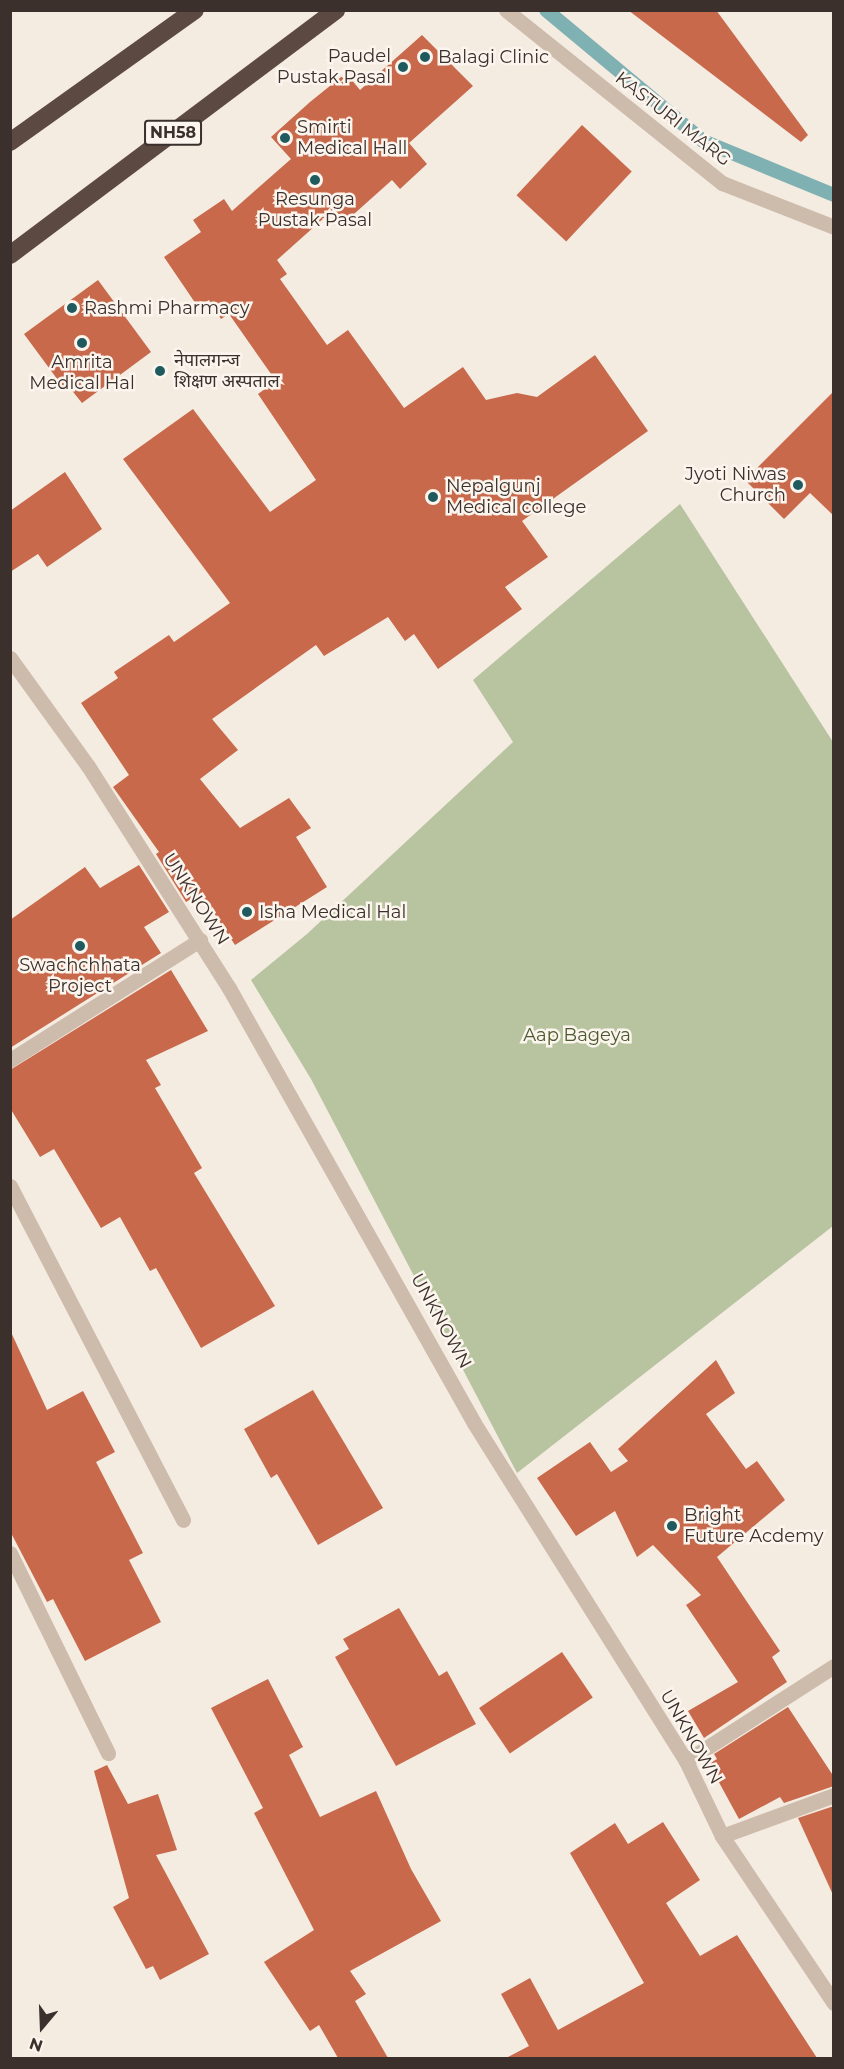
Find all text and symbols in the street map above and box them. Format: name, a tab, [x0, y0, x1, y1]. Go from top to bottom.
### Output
place label: Paudel Pustak Pasal	[277, 46, 391, 88]
place label: Balagi Clinic	[438, 46, 549, 68]
marker: Balagi Clinic	[416, 48, 434, 66]
marker: Paudel Pustak Pasal	[396, 60, 410, 74]
street label: KASTURI MARG	[611, 67, 735, 171]
place label: Smirti Medical Hall	[297, 117, 407, 160]
road number: NH58	[143, 120, 203, 146]
marker: Smirti Medical Hall	[278, 131, 292, 145]
marker: Resunga Pustak Pasal	[308, 173, 322, 187]
place label: Resunga Pustak Pasal	[258, 189, 372, 232]
place label: Rashmi Pharmacy	[84, 297, 249, 319]
marker: Rashmi Pharmacy	[65, 301, 79, 315]
marker: Amrita Medical Hal	[75, 336, 89, 350]
place label: नेपालगन्ज शिक्षण अस्पताल	[174, 350, 280, 392]
place label: Amrita Medical Hal	[29, 352, 135, 394]
marker: नेपालगन्ज शिक्षण अस्पताल	[151, 362, 169, 380]
place label: Jyoti Niwas Church	[685, 464, 786, 506]
place label: Nepalgunj Medical college	[446, 476, 586, 518]
marker: Jyoti Niwas Church	[791, 478, 805, 492]
marker: Nepalgunj Medical college	[424, 488, 442, 506]
street label: UNKNOWN	[158, 849, 234, 949]
place label: Isha Medical Hal	[259, 901, 406, 923]
marker: Isha Medical Hal	[240, 905, 254, 919]
marker: Swachchhata Project	[73, 939, 87, 953]
place label: Swachchhata Project	[19, 955, 141, 998]
park label: Aap Bageya	[523, 1024, 631, 1046]
street label: UNKNOWN	[406, 1270, 476, 1372]
place label: Bright Future Acdemy	[684, 1505, 824, 1547]
marker: Bright Future Acdemy	[665, 1519, 679, 1533]
street label: UNKNOWN	[655, 1686, 727, 1788]
north arrow	[12, 1997, 72, 2057]
text: N	[27, 2033, 45, 2056]

